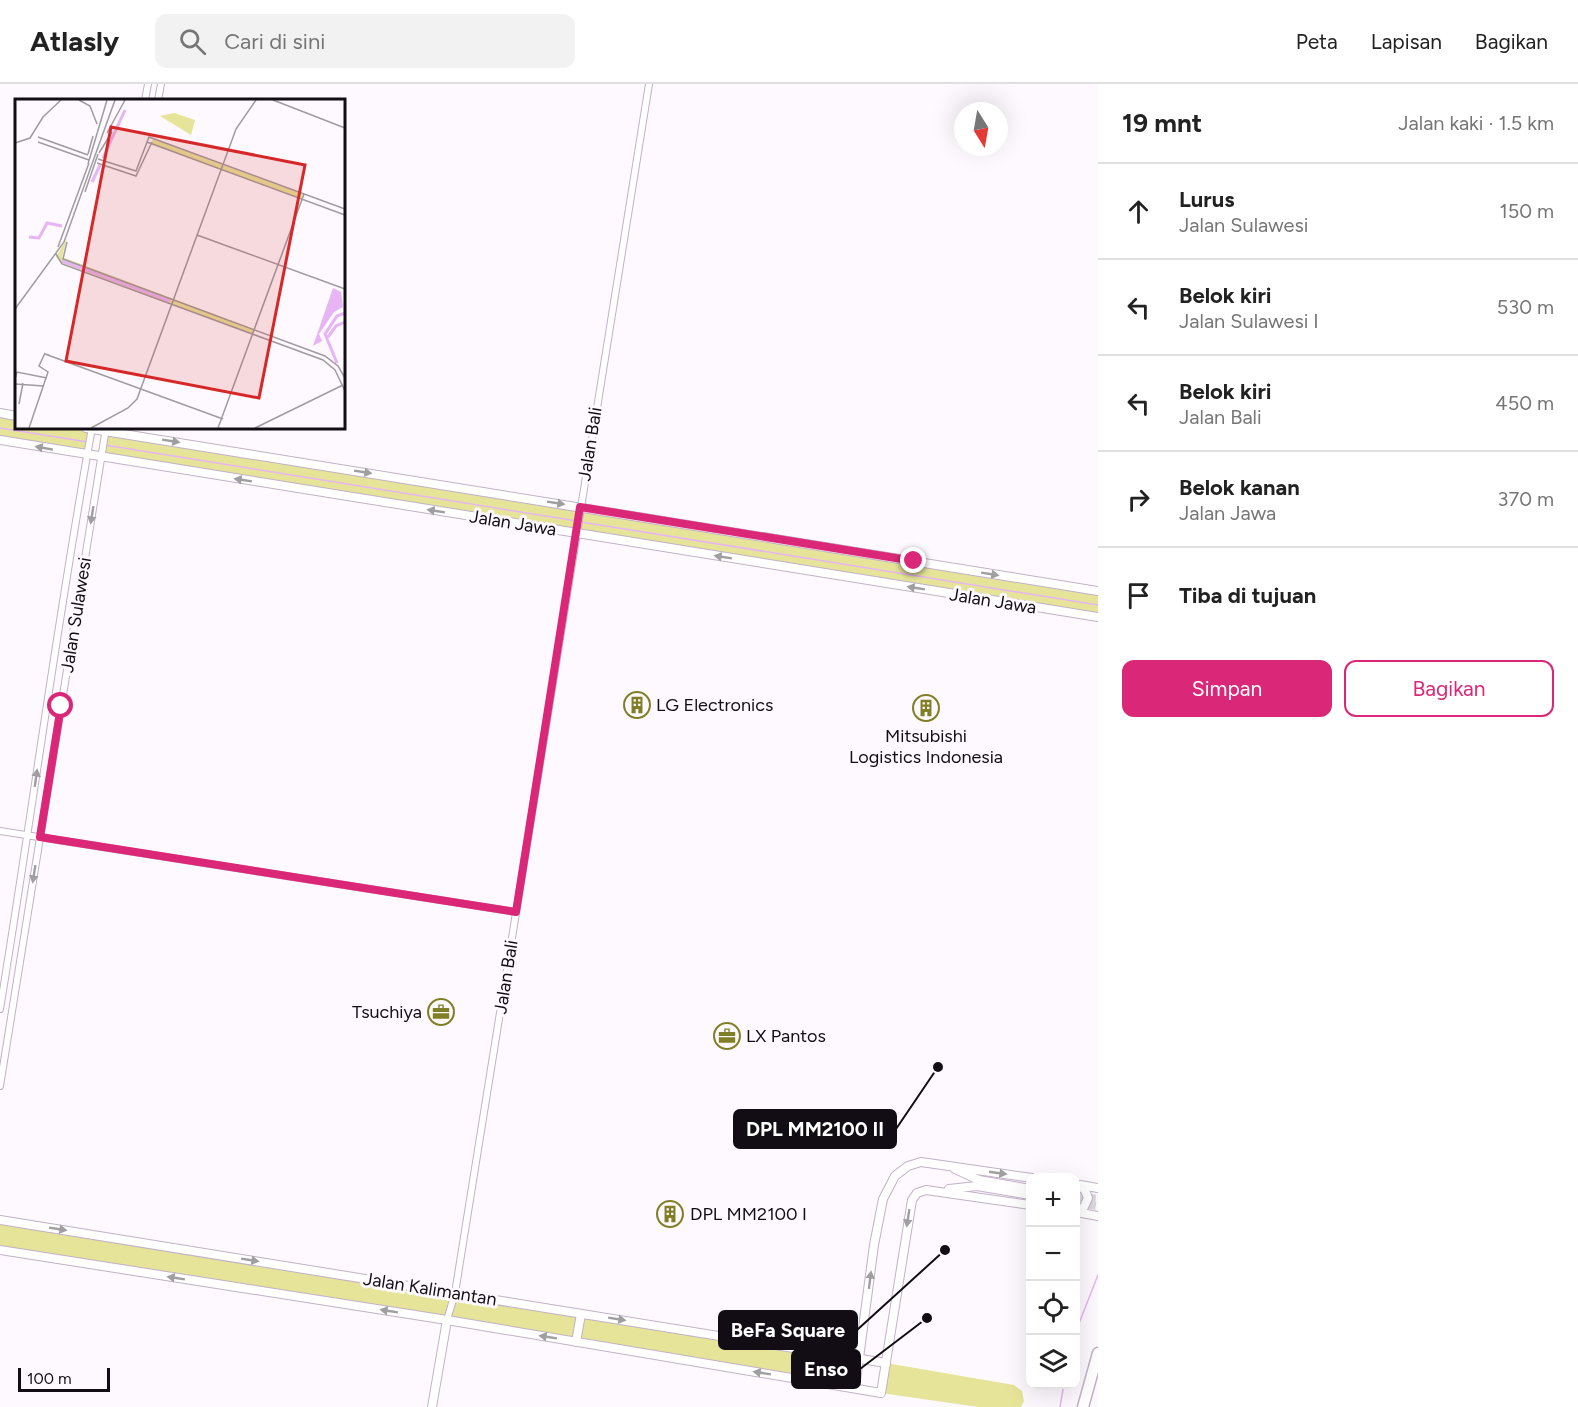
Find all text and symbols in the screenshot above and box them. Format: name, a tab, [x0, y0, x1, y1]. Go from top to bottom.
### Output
search box	[155, 14, 575, 68]
text: Atlasly	[30, 24, 119, 58]
icon: search	[176, 25, 209, 58]
text: Cari di sini	[224, 28, 325, 55]
text: Peta	[1296, 29, 1338, 54]
text: Lapisan	[1371, 29, 1442, 54]
text: Bagikan	[1475, 29, 1548, 54]
inset map	[15, 99, 345, 429]
north arrow	[954, 102, 1008, 156]
text: 19 mnt	[1122, 107, 1202, 139]
text: Jalan kaki · 1.5 km	[1398, 111, 1554, 135]
text: Lurus	[1179, 186, 1234, 213]
icon: ahead	[1122, 195, 1155, 228]
text: 150 m	[1499, 199, 1554, 223]
text: Jalan Sulawesi	[1179, 213, 1308, 237]
text: Belok kiri	[1179, 282, 1272, 309]
icon: left	[1122, 291, 1155, 324]
text: 530 m	[1497, 295, 1554, 319]
text: Jalan Sulawesi I	[1179, 309, 1319, 333]
text: Belok kiri	[1179, 378, 1272, 405]
icon: left	[1122, 387, 1155, 420]
text: 450 m	[1495, 391, 1554, 415]
text: Jalan Bali	[1179, 405, 1262, 429]
street label: Jalan Bali	[573, 406, 607, 482]
one-way arrow	[161, 437, 180, 446]
one-way arrow	[34, 443, 53, 452]
one-way arrow	[354, 468, 373, 477]
text: Belok kanan	[1179, 474, 1300, 501]
one-way arrow	[233, 476, 252, 485]
icon: right	[1122, 483, 1155, 516]
text: 370 m	[1498, 487, 1554, 511]
one-way arrow	[546, 499, 565, 508]
text: Jalan Jawa	[1179, 501, 1276, 525]
street label: Jalan Jawa	[468, 505, 558, 541]
one-way arrow	[87, 506, 96, 525]
one-way arrow	[426, 506, 445, 515]
route end	[900, 547, 926, 573]
one-way arrow	[714, 553, 733, 562]
street label: Jalan Sulawesi	[56, 556, 96, 674]
one-way arrow	[981, 569, 1000, 578]
icon: arrive	[1122, 579, 1155, 612]
text: Tiba di tujuan	[1179, 582, 1316, 609]
street label: Jalan Jawa	[948, 583, 1038, 619]
one-way arrow	[906, 584, 925, 593]
button: Simpan	[1122, 660, 1332, 717]
button: Bagikan	[1344, 660, 1554, 717]
building icon: LG Electronics	[622, 690, 652, 720]
route start	[47, 692, 73, 718]
building icon: Mitsubishi Logistics Indonesia	[911, 693, 941, 723]
place label: LG Electronics	[656, 694, 773, 716]
place label: Mitsubishi Logistics Indonesia	[849, 725, 1003, 768]
one-way arrow	[32, 769, 41, 788]
one-way arrow	[29, 864, 38, 883]
street label: Jalan Bali	[489, 939, 523, 1015]
office icon: Tsuchiya	[426, 997, 456, 1027]
place label: Tsuchiya	[352, 1001, 422, 1023]
office icon: LX Pantos	[712, 1021, 742, 1051]
place label: LX Pantos	[746, 1025, 826, 1047]
callout: DPL MM2100 II	[734, 1110, 896, 1148]
text: DPL MM2100 II	[746, 1117, 884, 1141]
one-way arrow	[989, 1168, 1008, 1177]
map controls	[1026, 1173, 1080, 1389]
button: +	[1026, 1173, 1080, 1227]
building icon: DPL MM2100 I	[655, 1199, 685, 1229]
place label: DPL MM2100 I	[690, 1203, 807, 1225]
one-way arrow	[903, 1209, 912, 1228]
one-way arrow	[48, 1225, 67, 1234]
button: −	[1026, 1227, 1080, 1281]
one-way arrow	[241, 1256, 260, 1265]
street label: Jalan Kalimantan	[362, 1268, 498, 1310]
one-way arrow	[865, 1270, 875, 1289]
one-way arrow	[166, 1273, 185, 1282]
button: locate	[1026, 1281, 1080, 1335]
one-way arrow	[380, 1306, 399, 1315]
callout: BeFa Square	[719, 1311, 857, 1349]
one-way arrow	[607, 1315, 626, 1324]
text: BeFa Square	[731, 1318, 845, 1342]
one-way arrow	[539, 1333, 558, 1342]
button: layers	[1026, 1335, 1080, 1389]
callout: Enso	[792, 1350, 860, 1388]
text: Enso	[804, 1357, 848, 1381]
scale bar	[18, 1365, 110, 1392]
one-way arrow	[752, 1368, 771, 1377]
text: 100 m	[27, 1369, 72, 1388]

